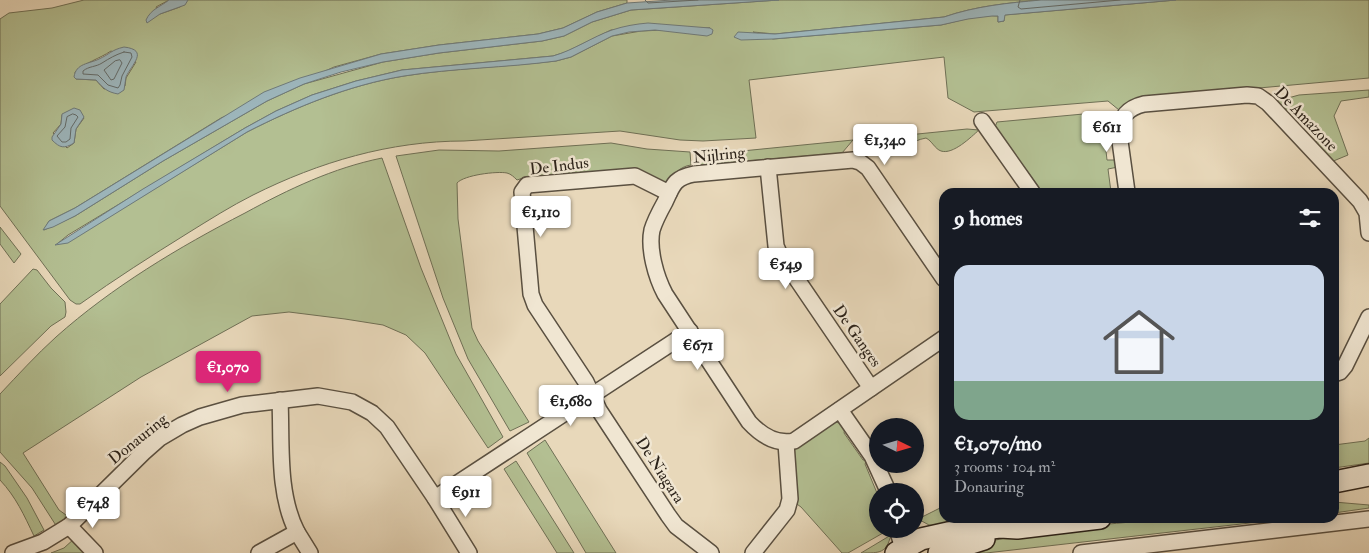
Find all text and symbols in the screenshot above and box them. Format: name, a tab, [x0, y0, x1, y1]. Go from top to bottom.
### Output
street label: De Amazone	[1270, 82, 1342, 156]
pin: €611	[1077, 110, 1137, 153]
text: €611	[1093, 117, 1121, 137]
pin: €1,340	[844, 124, 926, 166]
text: €1,340	[864, 130, 906, 150]
street label: Nijlring	[692, 142, 747, 168]
street label: De Indus	[528, 152, 590, 180]
pin: €1,110	[500, 196, 582, 238]
text: €1,110	[522, 202, 560, 222]
icon: filters	[1296, 204, 1324, 232]
text: 9 homes	[954, 205, 1023, 232]
pin: €549	[756, 248, 816, 290]
text: €549	[770, 254, 802, 274]
icon: home	[1094, 297, 1184, 387]
street label: De Ganges	[828, 301, 886, 371]
pin: €671	[668, 328, 728, 371]
text: €671	[683, 335, 713, 355]
pin: €1,070	[187, 350, 269, 393]
text: €1,070	[207, 357, 249, 377]
pin: €1,680	[530, 384, 612, 427]
text: €1,680	[550, 391, 592, 411]
street label: Donauring	[104, 408, 172, 469]
north arrow	[869, 418, 924, 472]
map controls	[869, 418, 924, 538]
text: €1,070/mo	[954, 430, 1042, 457]
street label: De Niagara	[631, 433, 689, 507]
text: 3 rooms · 104 m²	[954, 457, 1055, 477]
pin: €911	[436, 476, 496, 518]
text: Donauring	[954, 477, 1024, 497]
text: €911	[452, 482, 480, 502]
button: locate	[869, 483, 924, 538]
pin: €748	[63, 486, 123, 529]
text: €748	[77, 493, 109, 513]

